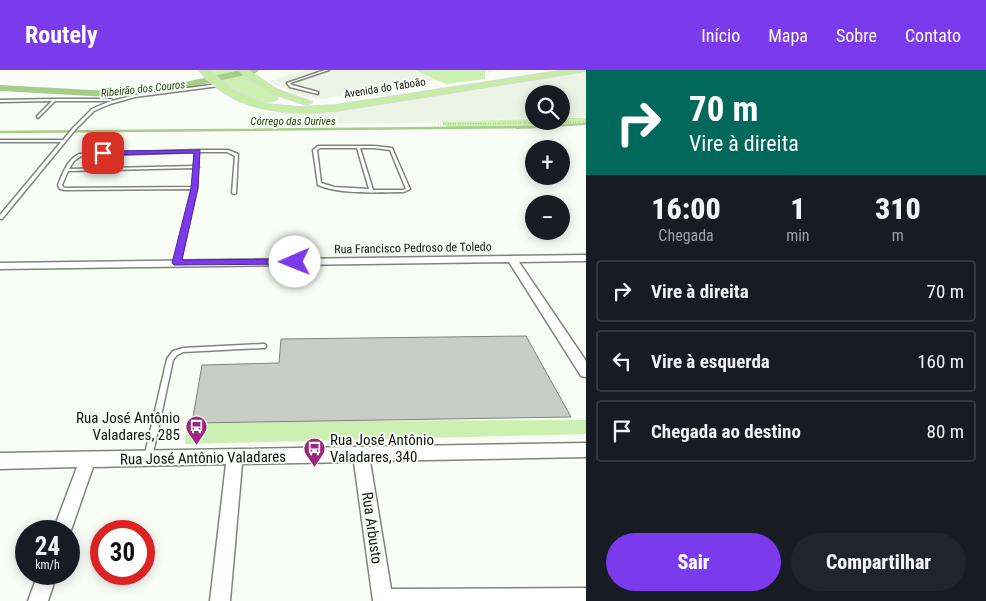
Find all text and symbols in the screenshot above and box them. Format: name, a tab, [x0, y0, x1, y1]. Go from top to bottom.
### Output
text: Routely	[25, 21, 98, 49]
text: Início	[701, 25, 740, 46]
text: Mapa	[768, 25, 808, 46]
text: Sobre	[836, 25, 877, 46]
text: Contato	[905, 25, 961, 46]
street label: Avenida do Taboão	[343, 75, 427, 101]
water label: Ribeirão dos Couros	[100, 78, 186, 100]
map controls	[525, 85, 570, 240]
button: search	[525, 85, 570, 130]
text: 70 m	[689, 89, 758, 130]
icon: right	[606, 90, 671, 155]
water label: Córrego das Ourives	[250, 115, 336, 128]
text: Vire à direita	[689, 131, 799, 156]
pin	[82, 132, 124, 174]
icon: arrive	[89, 139, 117, 167]
button: +	[525, 140, 570, 185]
text: 16:00	[651, 191, 721, 226]
text: 1	[790, 191, 805, 226]
text: 310	[875, 191, 921, 226]
button: −	[525, 195, 570, 240]
text: Chegada	[658, 226, 714, 245]
text: min	[786, 226, 810, 245]
text: m	[892, 226, 904, 245]
position arrow	[268, 235, 320, 287]
street label: Rua Francisco Pedroso de Toledo	[334, 240, 492, 256]
icon: right	[608, 277, 636, 305]
text: Vire à direita	[651, 280, 749, 303]
text: 70 m	[927, 280, 964, 303]
icon: left	[608, 347, 636, 375]
text: Vire à esquerda	[651, 350, 770, 373]
text: 160 m	[917, 350, 964, 373]
place label: Rua José Antônio Valadares, 285	[76, 409, 180, 444]
bus stop icon: Rua José Antônio Valadares, 285	[184, 415, 208, 446]
icon: arrive	[608, 417, 636, 445]
text: Chegada ao destino	[651, 420, 801, 443]
text: 80 m	[927, 420, 964, 443]
place label: Rua José Antônio Valadares, 340	[330, 431, 434, 466]
bus stop icon: Rua José Antônio Valadares, 340	[302, 437, 326, 468]
street label: Rua José Antônio Valadares	[120, 448, 286, 468]
street label: Rua Arbusto	[358, 491, 386, 565]
speed limit sign: 30	[90, 520, 155, 585]
text: 24	[35, 532, 60, 561]
button: Sair	[606, 533, 781, 591]
button: Compartilhar	[791, 533, 966, 591]
text: km/h	[35, 558, 60, 572]

